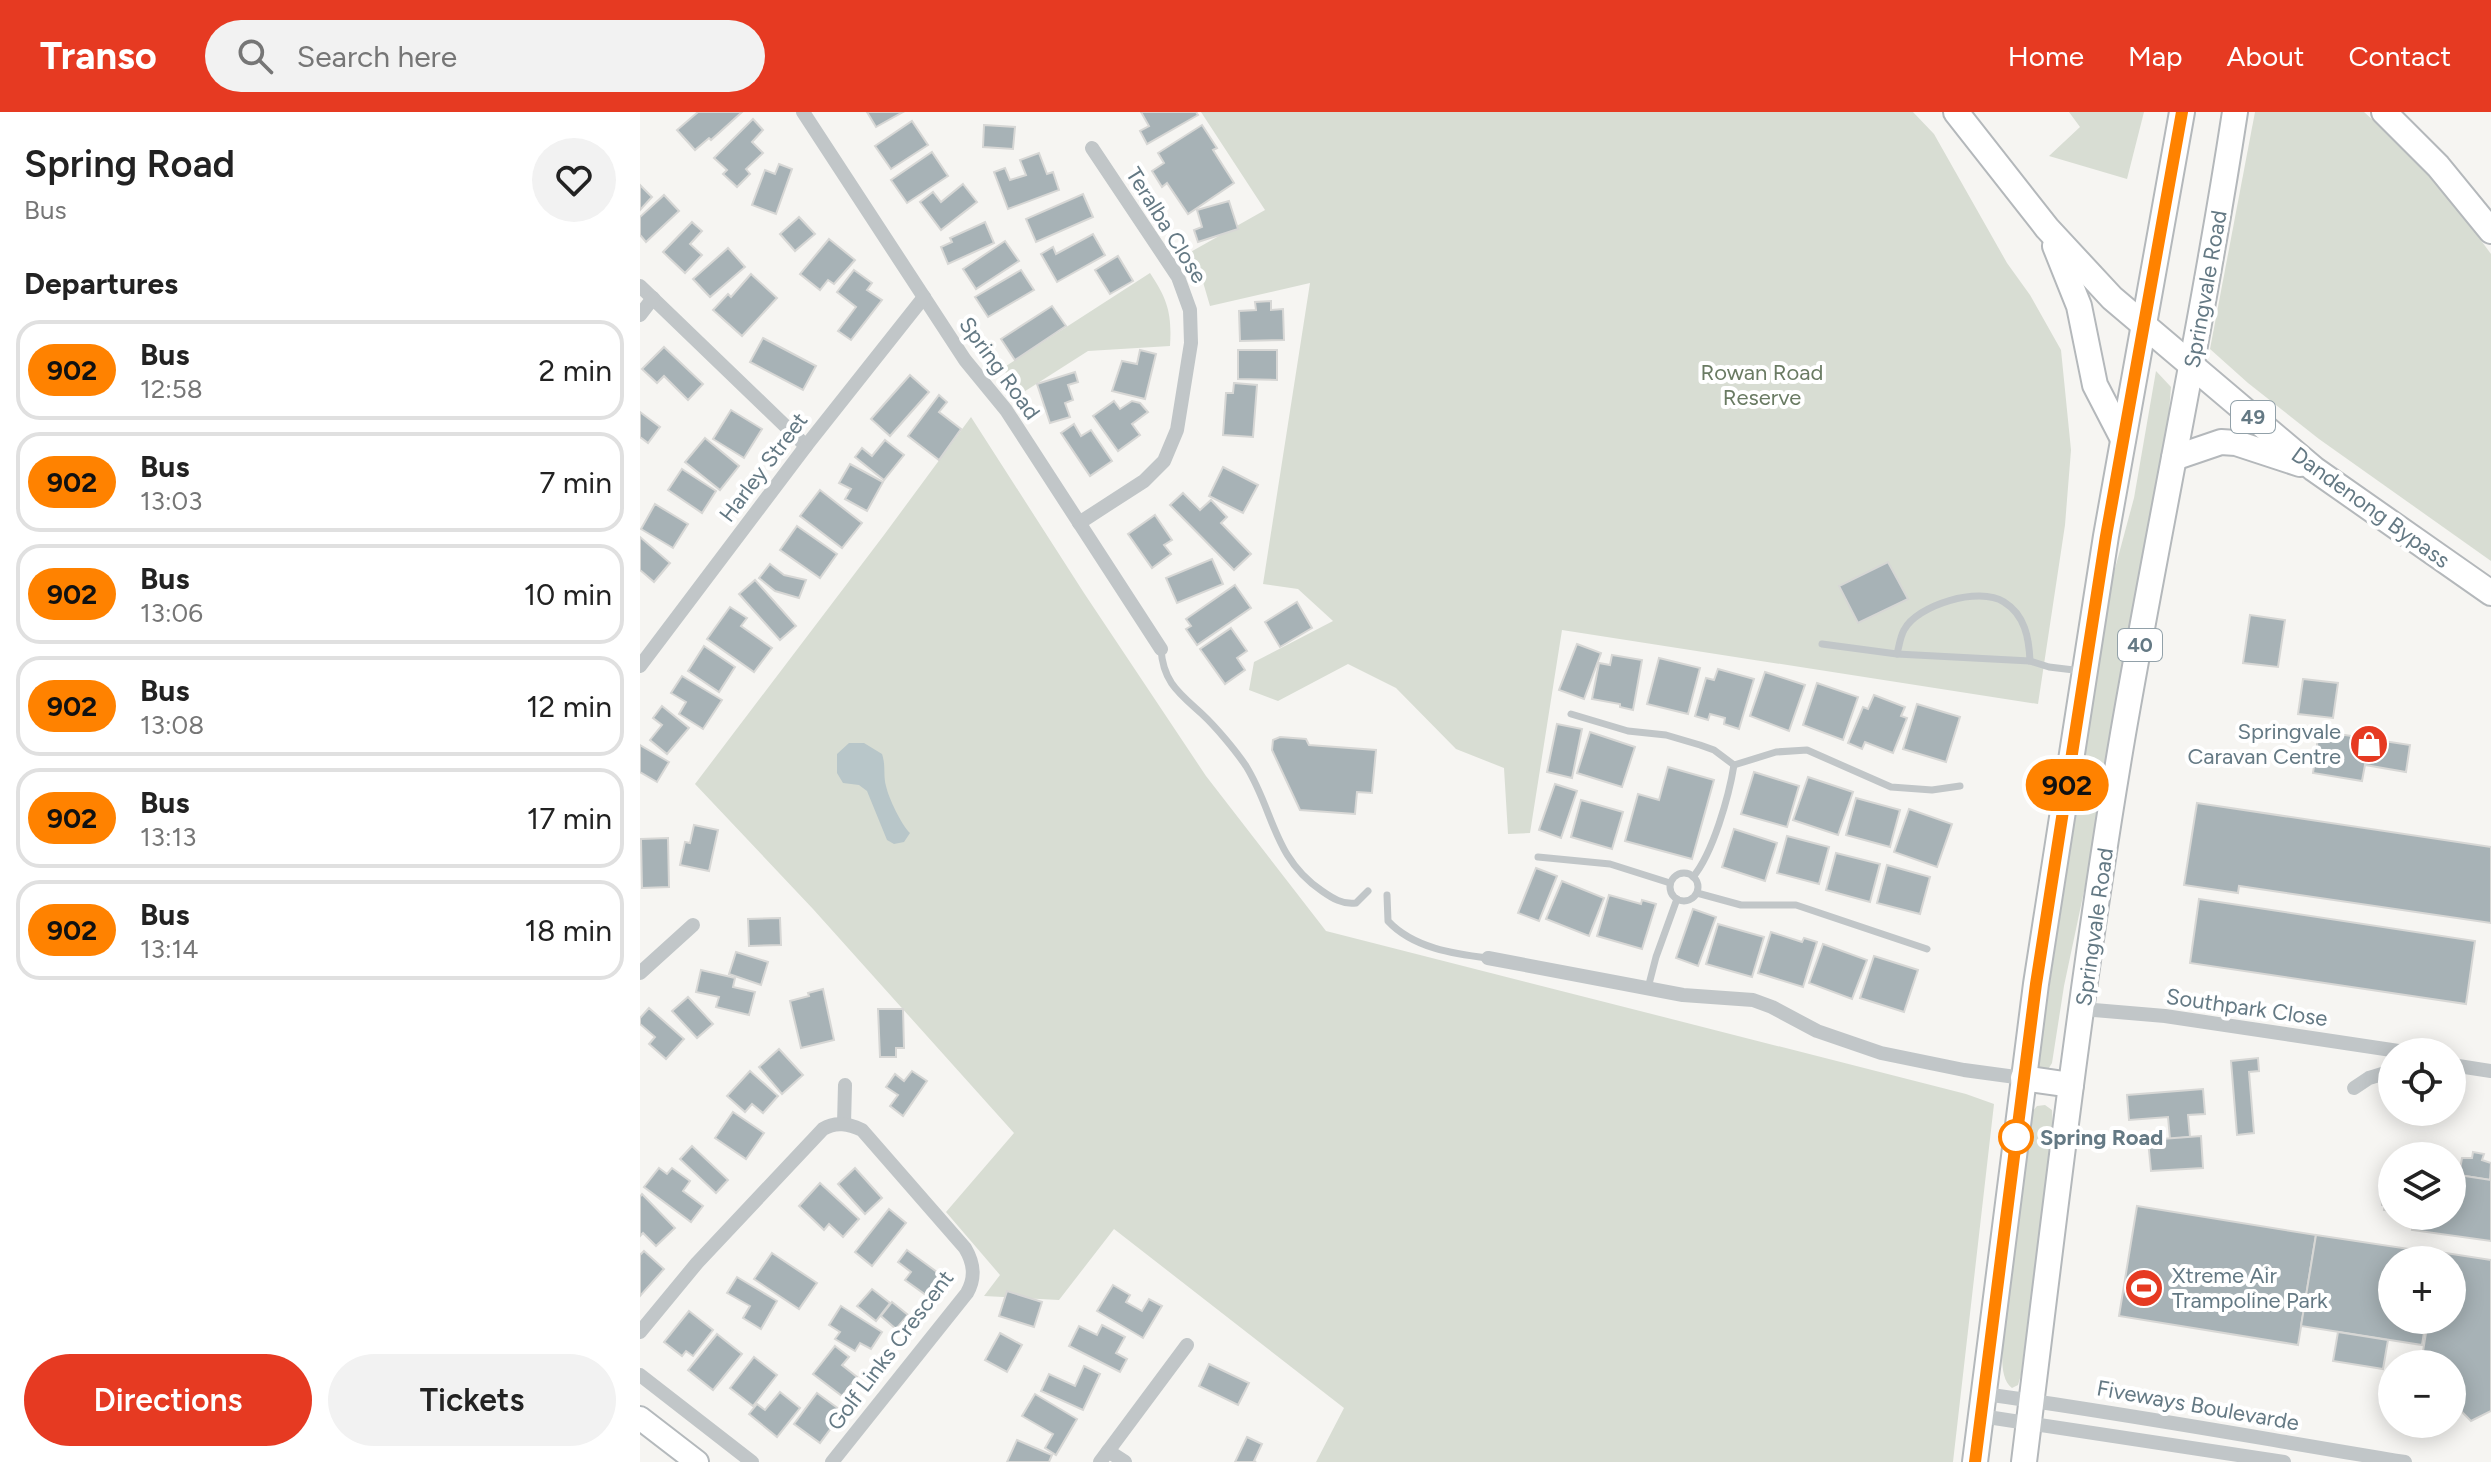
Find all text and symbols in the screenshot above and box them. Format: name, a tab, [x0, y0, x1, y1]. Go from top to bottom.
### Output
search box	[205, 20, 765, 92]
text: Transo	[40, 33, 157, 79]
icon: search	[233, 34, 277, 78]
text: Search here	[297, 38, 457, 75]
text: Home	[2008, 39, 2084, 73]
text: Map	[2128, 39, 2183, 73]
text: About	[2227, 39, 2304, 73]
text: Contact	[2348, 39, 2451, 73]
button: heart	[532, 138, 616, 222]
text: Spring Road	[24, 141, 235, 187]
street label: Teralba Close	[1120, 162, 1213, 288]
text: Bus	[24, 194, 67, 226]
street label: Springvale Road	[2178, 208, 2233, 370]
text: Departures	[24, 265, 178, 302]
street label: Spring Road	[953, 312, 1046, 425]
text: Bus	[140, 336, 189, 373]
text: 2 min	[539, 352, 612, 389]
text: 902	[47, 353, 97, 387]
park label: Rowan Road Reserve	[1701, 359, 1823, 411]
text: 12:58	[140, 373, 203, 405]
road number: 49	[2231, 401, 2275, 433]
street label: Harley Street	[713, 407, 813, 527]
street label: Dandenong Bypass	[2286, 441, 2455, 574]
text: Bus	[140, 448, 189, 485]
text: 7 min	[539, 464, 612, 501]
text: 902	[47, 465, 97, 499]
text: 13:03	[140, 485, 202, 517]
text: Bus	[140, 560, 189, 597]
text: 10 min	[524, 576, 612, 613]
text: 902	[47, 577, 97, 611]
text: 13:06	[140, 597, 203, 629]
road number: 40	[2118, 629, 2162, 661]
text: Bus	[140, 672, 189, 709]
text: 12 min	[526, 688, 612, 725]
text: 902	[47, 689, 97, 723]
text: 13:08	[140, 709, 204, 741]
place label: Springvale Caravan Centre	[2187, 718, 2341, 770]
shop icon: Springvale Caravan Centre	[2348, 723, 2390, 765]
line badge: 902	[2021, 759, 2113, 811]
text: 902	[2042, 768, 2092, 802]
text: Bus	[140, 784, 189, 821]
text: 17 min	[527, 800, 612, 837]
text: 902	[47, 801, 97, 835]
text: 13:13	[140, 821, 196, 853]
street label: Springvale Road	[2070, 846, 2119, 1008]
text: Bus	[140, 896, 189, 933]
text: 18 min	[525, 912, 612, 949]
text: 902	[47, 913, 97, 947]
text: 13:14	[140, 933, 198, 965]
street label: Southpark Close	[2165, 983, 2329, 1032]
map controls	[2378, 1038, 2466, 1438]
button: locate	[2378, 1038, 2466, 1126]
marker: Spring Road	[1999, 1120, 2033, 1154]
place label: Spring Road	[2040, 1124, 2163, 1151]
button: layers	[2378, 1142, 2466, 1230]
button: +	[2378, 1246, 2466, 1334]
place label: Xtreme Air Trampoline Park	[2172, 1262, 2328, 1314]
street label: Golf Links Crescent	[822, 1265, 959, 1436]
sports icon: Xtreme Air Trampoline Park	[2123, 1267, 2165, 1309]
button: −	[2378, 1350, 2466, 1438]
button: Directions	[24, 1354, 312, 1446]
button: Tickets	[328, 1354, 616, 1446]
street label: Fiveways Boulevarde	[2095, 1374, 2301, 1437]

